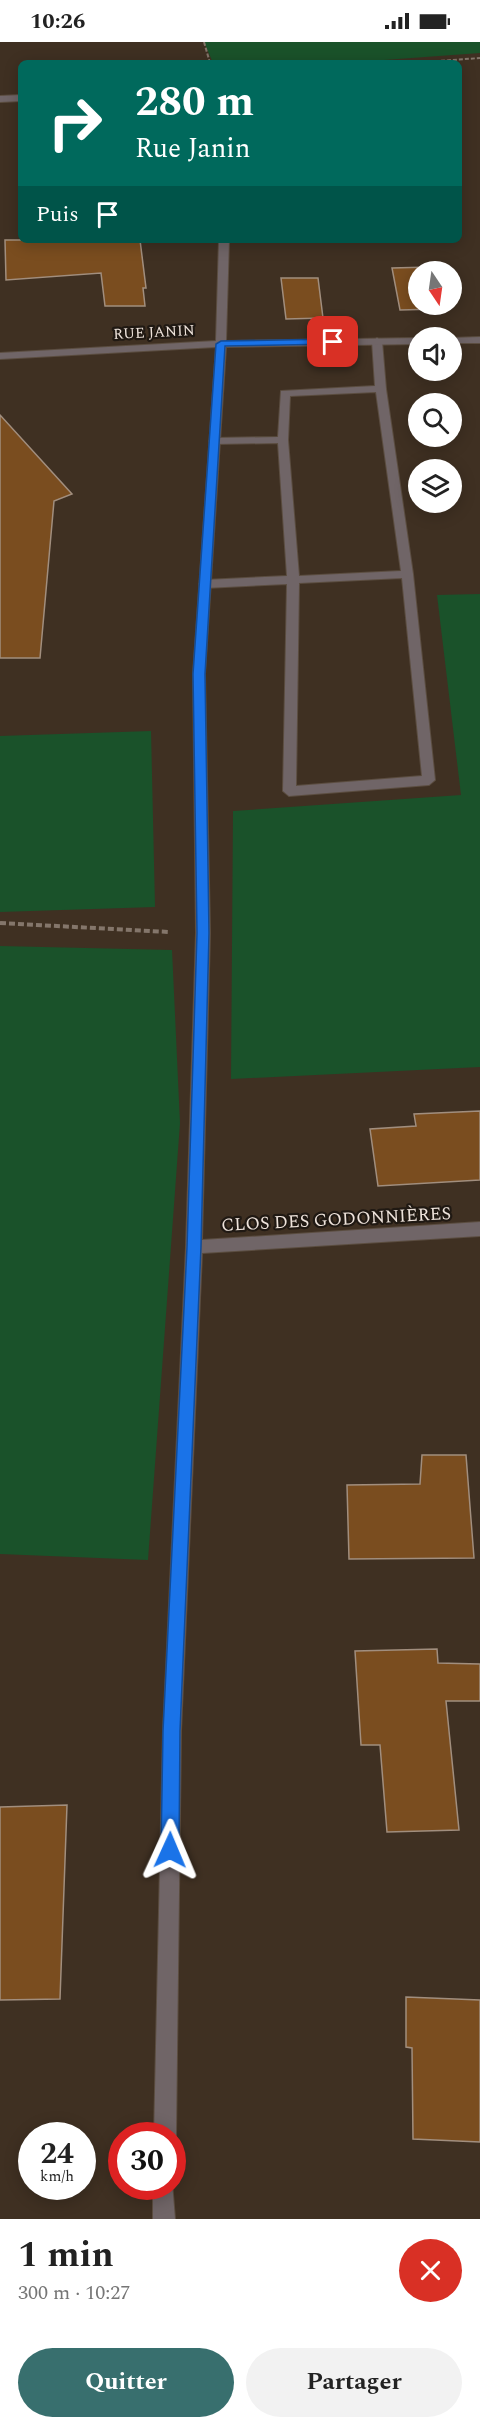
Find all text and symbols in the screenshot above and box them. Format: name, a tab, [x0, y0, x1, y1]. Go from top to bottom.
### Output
text: 10:26	[30, 5, 85, 38]
text: 280 m	[135, 71, 254, 134]
icon: right	[36, 84, 114, 162]
text: Rue Janin	[135, 128, 250, 170]
text: Puis	[36, 198, 79, 231]
icon: arrive	[91, 198, 124, 231]
north arrow	[408, 261, 462, 315]
map controls	[408, 261, 462, 513]
pin	[307, 316, 358, 367]
street label: RUE JANIN	[113, 319, 195, 346]
icon: arrive	[316, 325, 349, 358]
button: sound	[408, 327, 462, 381]
button: search	[408, 393, 462, 447]
button: layers	[408, 459, 462, 513]
street label: CLOS DES GODONNIÈRES	[220, 1200, 452, 1239]
position arrow	[138, 1818, 202, 1882]
speed limit sign: 30	[108, 2122, 186, 2200]
text: 24	[40, 2131, 74, 2177]
text: km/h	[40, 2165, 74, 2188]
text: 1 min	[18, 2228, 114, 2283]
button: close	[399, 2239, 462, 2302]
text: 300 m · 10:27	[18, 2278, 130, 2308]
button: Quitter	[18, 2348, 234, 2417]
button: Partager	[246, 2348, 462, 2417]

